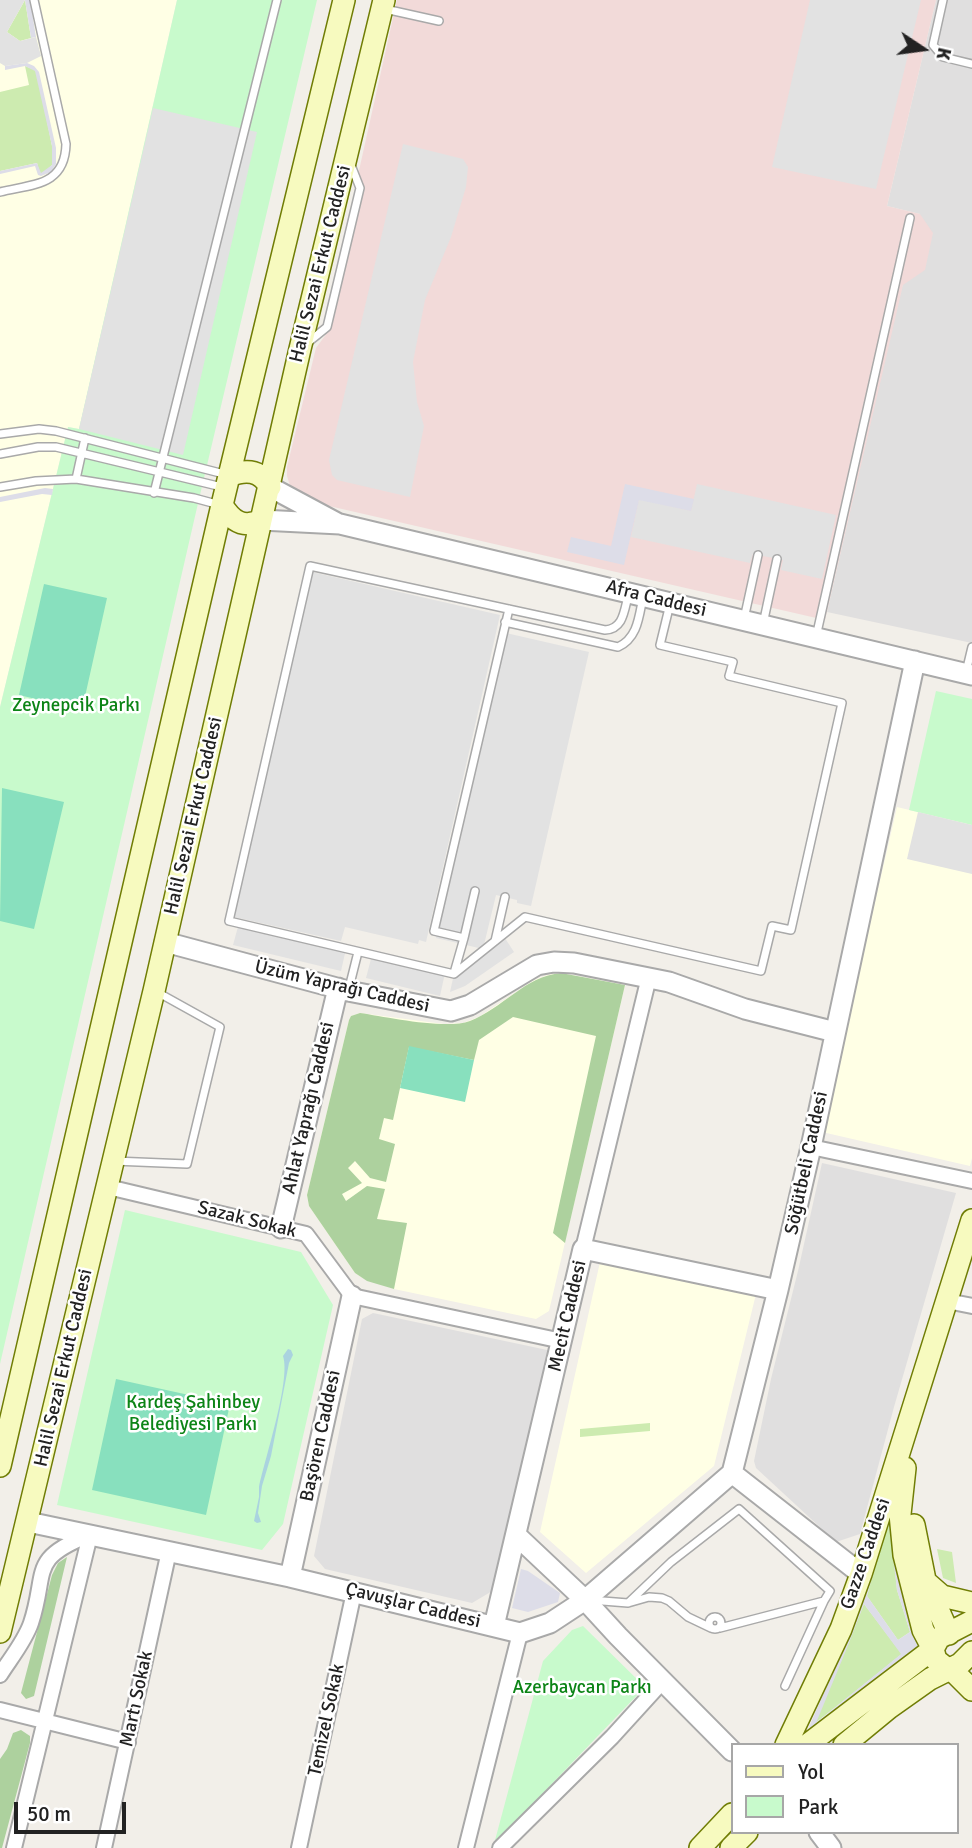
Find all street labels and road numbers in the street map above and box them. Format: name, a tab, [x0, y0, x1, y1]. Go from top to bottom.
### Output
street label: Halil Sezai Erkut Caddesi	[285, 163, 357, 365]
street label: Afra Caddesi	[603, 576, 709, 622]
street label: Halil Sezai Erkut Caddesi	[160, 715, 228, 917]
street label: Üzüm Yaprağı Caddesi	[252, 956, 432, 1018]
street label: Ahlat Yaprağı Caddesi	[278, 1020, 340, 1196]
street label: Söğütbeli Caddesi	[781, 1089, 833, 1237]
street label: Sazak Sokak	[195, 1197, 299, 1243]
street label: Mecit Caddesi	[544, 1258, 592, 1374]
street label: Halil Sezai Erkut Caddesi	[30, 1267, 98, 1469]
street label: Başören Caddesi	[296, 1368, 346, 1504]
street label: Gazze Caddesi	[836, 1495, 896, 1613]
street label: Çavuşlar Caddesi	[343, 1578, 483, 1634]
street label: Martı Sokak	[116, 1649, 158, 1749]
street label: Temizel Sokak	[304, 1662, 350, 1778]

